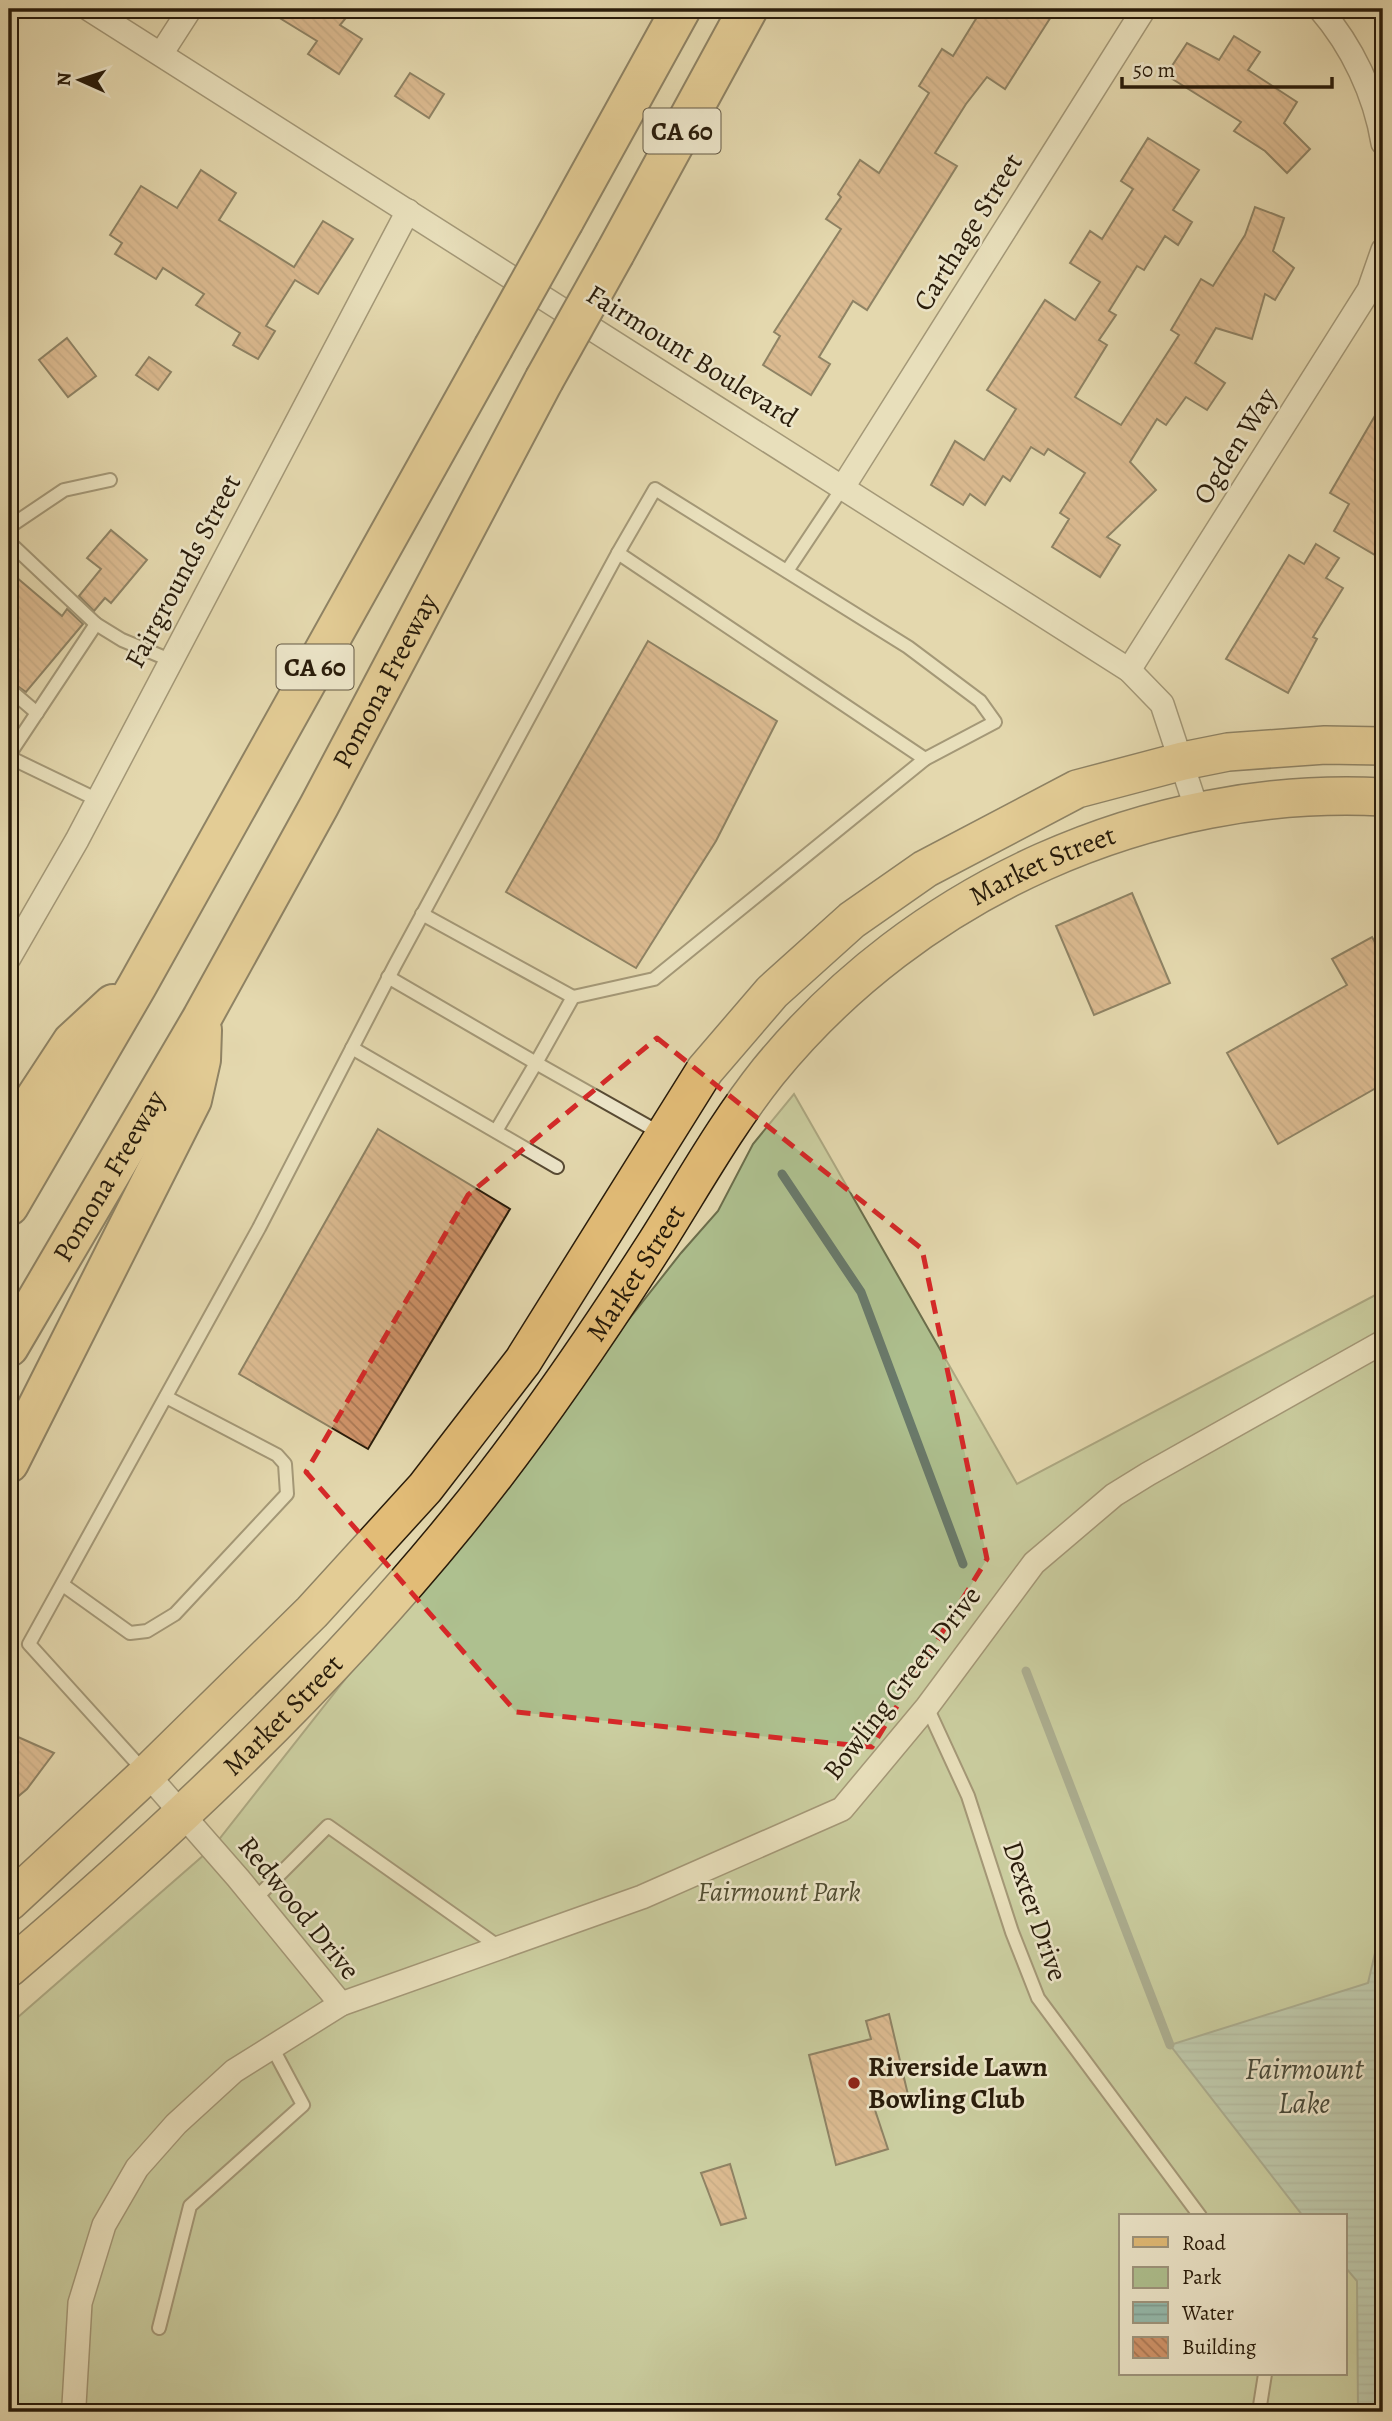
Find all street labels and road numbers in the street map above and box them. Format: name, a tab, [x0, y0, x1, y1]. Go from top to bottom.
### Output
road number: CA 60	[644, 108, 720, 154]
street label: Carthage Street	[904, 146, 1032, 318]
street label: Fairmount Boulevard	[579, 276, 806, 437]
street label: Ogden Way	[1184, 380, 1286, 512]
street label: Fairgrounds Street	[116, 467, 250, 675]
street label: Pomona Freeway	[323, 586, 447, 775]
road number: CA 60	[276, 645, 354, 690]
street label: Market Street	[962, 816, 1121, 915]
street label: Pomona Freeway	[44, 1083, 175, 1269]
street label: Market Street	[577, 1197, 694, 1349]
street label: Bowling Green Drive	[814, 1578, 990, 1788]
street label: Market Street	[214, 1646, 352, 1784]
street label: Redwood Drive	[229, 1828, 369, 1988]
street label: Dexter Drive	[993, 1836, 1077, 1986]

